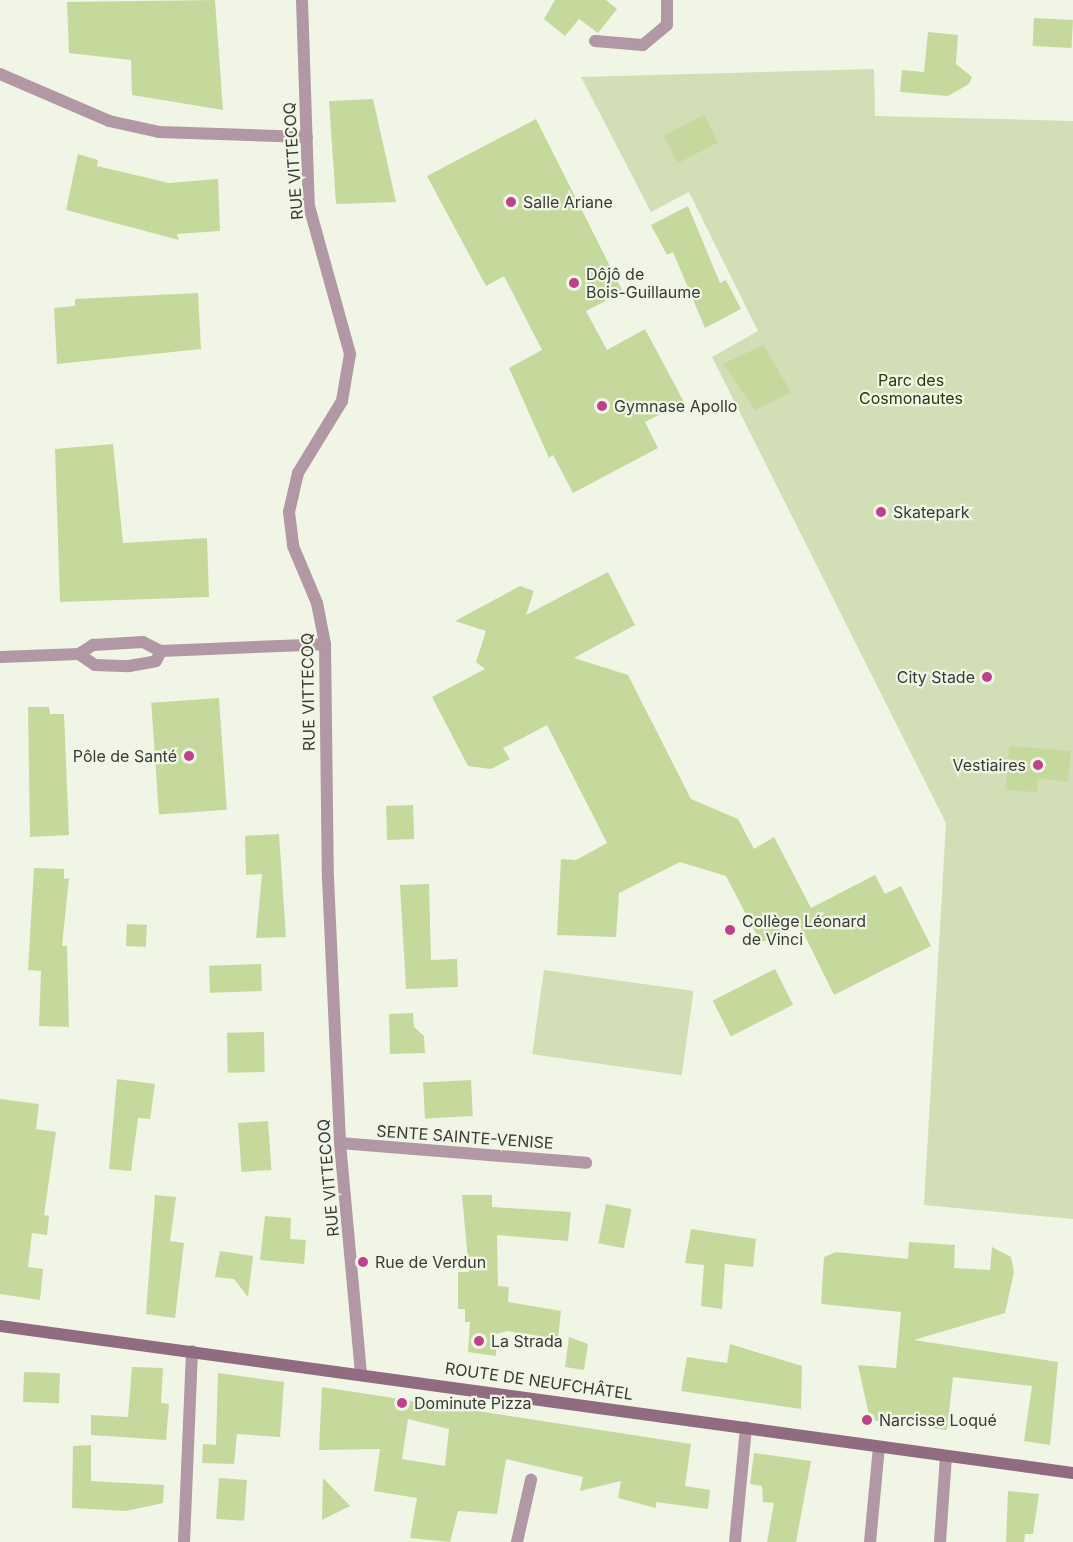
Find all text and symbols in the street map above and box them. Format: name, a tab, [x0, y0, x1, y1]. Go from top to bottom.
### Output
street label: RUE VITTECOQ	[279, 101, 307, 221]
place label: Salle Ariane	[523, 192, 613, 212]
marker: Salle Ariane	[504, 195, 518, 209]
place label: Dôjô de Bois-Guillaume	[586, 264, 701, 302]
marker: Dôjô de Bois-Guillaume	[567, 276, 581, 290]
park label: Parc des Cosmonautes	[859, 370, 963, 408]
place label: Gymnase Apollo	[614, 396, 737, 416]
marker: Gymnase Apollo	[595, 399, 609, 413]
place label: Skatepark	[893, 502, 969, 522]
marker: Skatepark	[874, 505, 888, 519]
street label: RUE VITTECOQ	[297, 633, 319, 751]
place label: City Stade	[897, 667, 975, 687]
marker: City Stade	[980, 670, 994, 684]
place label: Pôle de Santé	[73, 746, 177, 766]
marker: Pôle de Santé	[182, 749, 196, 763]
place label: Vestiaires	[952, 755, 1026, 775]
marker: Vestiaires	[1031, 758, 1045, 772]
place label: Collège Léonard de Vinci	[742, 911, 866, 949]
marker: Collège Léonard de Vinci	[723, 923, 737, 937]
street label: RUE VITTECOQ	[313, 1118, 343, 1238]
street label: SENTE SAINTE-VENISE	[376, 1121, 554, 1153]
place label: Rue de Verdun	[375, 1252, 486, 1272]
marker: Rue de Verdun	[356, 1255, 370, 1269]
place label: La Strada	[491, 1331, 563, 1351]
marker: La Strada	[472, 1334, 486, 1348]
street label: ROUTE DE NEUFCHÂTEL	[444, 1358, 634, 1404]
place label: Dominute Pizza	[414, 1393, 532, 1413]
marker: Dominute Pizza	[395, 1396, 409, 1410]
place label: Narcisse Loqué	[879, 1410, 997, 1430]
marker: Narcisse Loqué	[860, 1413, 874, 1427]

